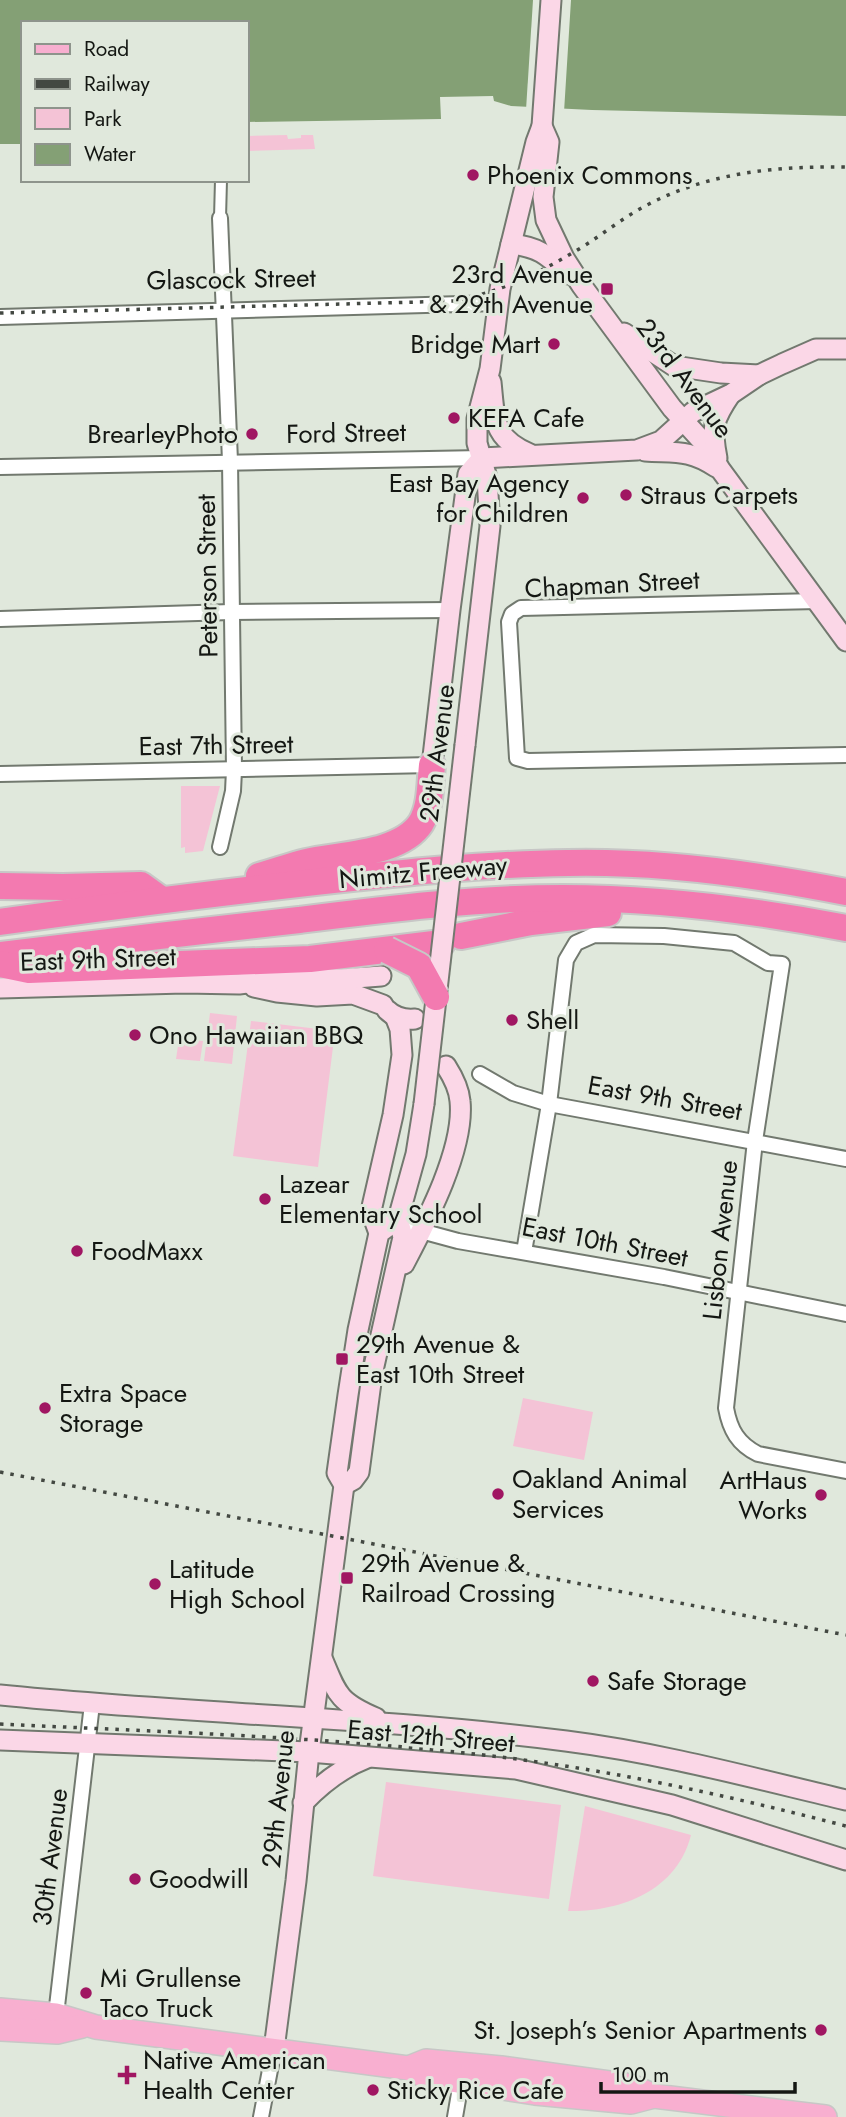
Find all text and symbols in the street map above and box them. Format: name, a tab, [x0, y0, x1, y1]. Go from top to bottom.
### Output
legend	[21, 21, 248, 182]
text: Road	[84, 34, 129, 64]
text: Railway	[84, 69, 150, 99]
text: Park	[84, 104, 122, 134]
text: Water	[84, 139, 137, 169]
place label: Phoenix Commons	[487, 156, 693, 194]
marker: Phoenix Commons	[465, 167, 481, 183]
place label: 23rd Avenue & 29th Avenue	[429, 255, 593, 323]
street label: Glascock Street	[146, 259, 317, 299]
marker: 23rd Avenue & 29th Avenue	[599, 281, 615, 297]
street label: 23rd Avenue	[627, 310, 743, 446]
place label: Bridge Mart	[410, 325, 541, 363]
marker: Bridge Mart	[546, 336, 562, 352]
place label: KEFA Cafe	[468, 399, 584, 437]
marker: KEFA Cafe	[446, 410, 462, 426]
street label: Ford Street	[286, 413, 407, 453]
place label: BrearleyPhoto	[87, 415, 238, 453]
marker: BrearleyPhoto	[244, 426, 260, 442]
place label: East Bay Agency for Children	[389, 464, 570, 532]
place label: Straus Carpets	[640, 476, 798, 514]
marker: Straus Carpets	[618, 487, 634, 503]
marker: East Bay Agency for Children	[575, 490, 591, 506]
street label: Peterson Street	[187, 493, 227, 658]
street label: Chapman Street	[524, 560, 701, 608]
street label: 29th Avenue	[410, 682, 464, 824]
street label: East 7th Street	[138, 725, 294, 765]
street label: Nimitz Freeway	[337, 846, 509, 898]
street label: East 9th Street	[19, 937, 177, 981]
place label: Shell	[526, 1001, 579, 1039]
marker: Shell	[504, 1012, 520, 1028]
place label: Ono Hawaiian BBQ	[149, 1016, 364, 1054]
marker: Ono Hawaiian BBQ	[127, 1027, 143, 1043]
street label: East 9th Street	[585, 1066, 746, 1130]
street label: Lisbon Avenue	[693, 1158, 747, 1322]
place label: Lazear Elementary School	[279, 1165, 482, 1233]
marker: Lazear Elementary School	[257, 1191, 273, 1207]
street label: East 10th Street	[519, 1207, 692, 1277]
place label: FoodMaxx	[91, 1232, 203, 1270]
marker: FoodMaxx	[69, 1243, 85, 1259]
place label: 29th Avenue & East 10th Street	[356, 1325, 525, 1393]
marker: 29th Avenue & East 10th Street	[334, 1351, 350, 1367]
place label: Extra Space Storage	[59, 1374, 187, 1442]
marker: Extra Space Storage	[37, 1400, 53, 1416]
place label: Oakland Animal Services	[512, 1460, 688, 1528]
place label: ArtHaus Works	[719, 1461, 807, 1529]
marker: Oakland Animal Services	[490, 1486, 506, 1502]
marker: ArtHaus Works	[813, 1487, 829, 1503]
place label: 29th Avenue & Railroad Crossing	[361, 1544, 555, 1612]
place label: Latitude High School	[169, 1550, 305, 1618]
marker: 29th Avenue & Railroad Crossing	[339, 1570, 355, 1586]
marker: Latitude High School	[147, 1576, 163, 1592]
place label: Safe Storage	[607, 1662, 747, 1700]
marker: Safe Storage	[585, 1673, 601, 1689]
street label: East 12th Street	[346, 1710, 517, 1762]
street label: 29th Avenue	[252, 1728, 304, 1870]
street label: 30th Avenue	[23, 1786, 77, 1928]
place label: Goodwill	[149, 1860, 249, 1898]
marker: Goodwill	[127, 1871, 143, 1887]
place label: Mi Grullense Taco Truck	[100, 1959, 241, 2027]
marker: Mi Grullense Taco Truck	[78, 1985, 94, 2001]
place label: St. Joseph’s Senior Apartments	[473, 2011, 807, 2049]
marker: St. Joseph’s Senior Apartments	[813, 2022, 829, 2038]
place label: Native American Health Center	[143, 2041, 326, 2109]
scale bar	[601, 2050, 795, 2094]
text: 100 m	[612, 2060, 669, 2090]
marker: Native American Health Center	[117, 2065, 137, 2085]
place label: Sticky Rice Cafe	[387, 2071, 564, 2109]
marker: Sticky Rice Cafe	[365, 2082, 381, 2098]

